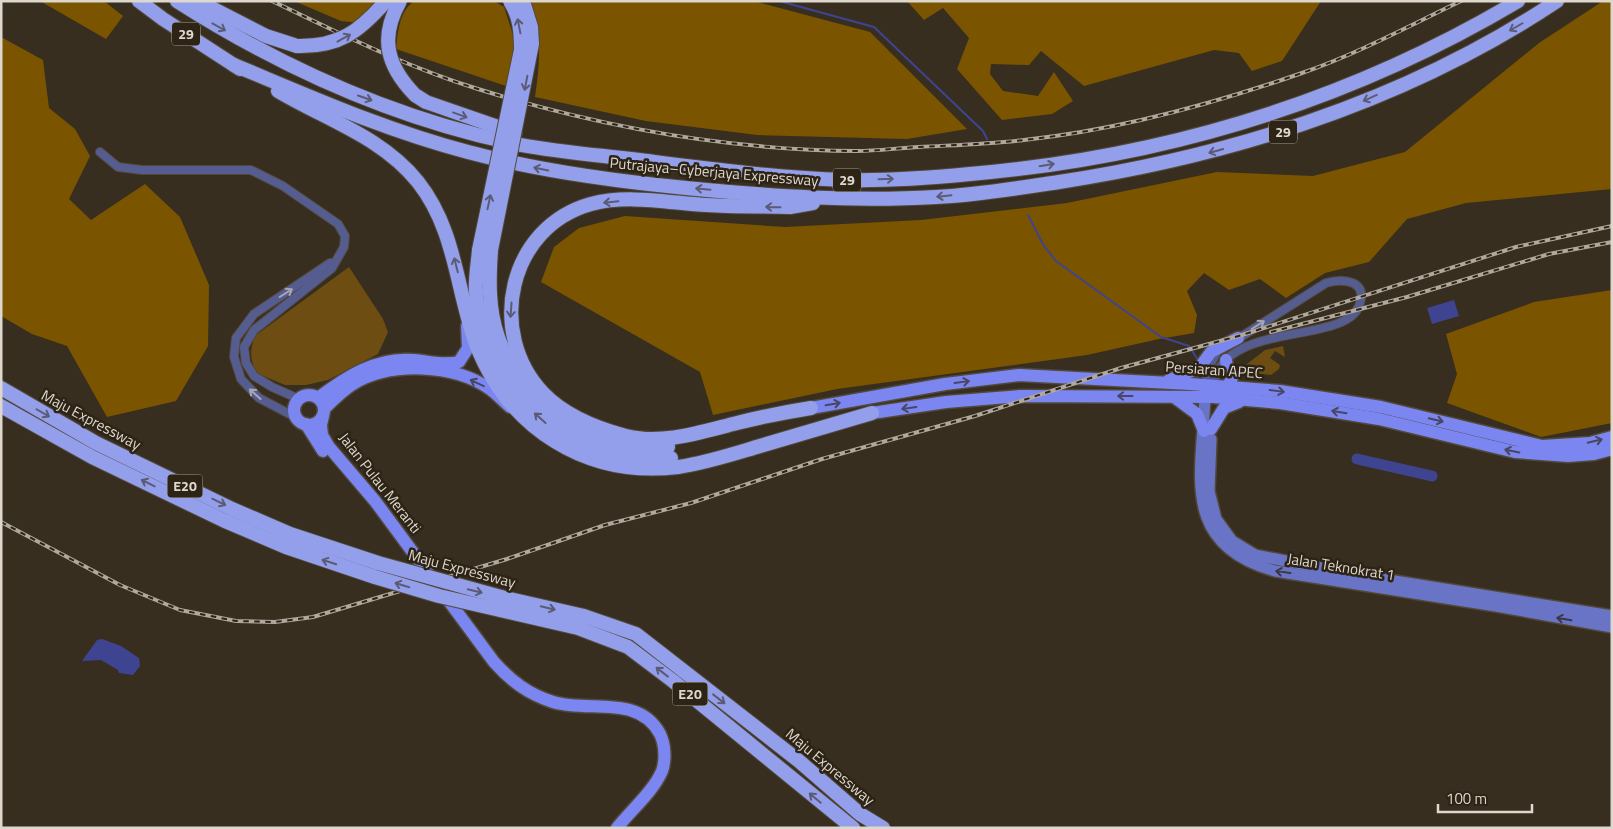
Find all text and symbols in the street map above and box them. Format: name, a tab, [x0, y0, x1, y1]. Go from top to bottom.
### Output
one-way arrow	[514, 18, 524, 34]
road number: 29	[172, 22, 200, 46]
one-way arrow	[211, 22, 225, 32]
one-way arrow	[1509, 23, 1523, 33]
one-way arrow	[336, 32, 350, 42]
one-way arrow	[520, 75, 530, 91]
one-way arrow	[356, 94, 372, 103]
one-way arrow	[1363, 94, 1378, 104]
one-way arrow	[452, 111, 467, 120]
road number: 29	[1269, 120, 1297, 144]
one-way arrow	[1209, 146, 1225, 156]
street label: Putrajaya–Cyberjaya Expressway	[609, 151, 819, 192]
one-way arrow	[1039, 160, 1055, 170]
one-way arrow	[534, 164, 550, 173]
road number: 29	[833, 168, 861, 192]
one-way arrow	[877, 174, 893, 183]
one-way arrow	[695, 185, 711, 194]
one-way arrow	[936, 191, 952, 201]
one-way arrow	[485, 194, 494, 210]
one-way arrow	[603, 197, 619, 207]
one-way arrow	[765, 202, 781, 211]
one-way arrow	[451, 258, 460, 274]
one-way arrow	[278, 287, 292, 297]
one-way arrow	[506, 302, 515, 318]
one-way arrow	[1251, 320, 1265, 331]
street label: Persiaran APEC	[1165, 355, 1264, 384]
one-way arrow	[953, 377, 969, 387]
one-way arrow	[470, 378, 485, 387]
street label: Maju Expressway	[37, 384, 145, 456]
one-way arrow	[1268, 386, 1284, 396]
one-way arrow	[249, 388, 262, 399]
one-way arrow	[1117, 391, 1134, 401]
one-way arrow	[824, 398, 840, 408]
one-way arrow	[901, 403, 917, 413]
one-way arrow	[1332, 407, 1348, 417]
one-way arrow	[36, 408, 51, 418]
one-way arrow	[534, 412, 547, 424]
one-way arrow	[1428, 416, 1444, 426]
street label: Jalan Pulau Meranti	[334, 427, 427, 538]
one-way arrow	[1587, 436, 1603, 445]
one-way arrow	[1504, 446, 1520, 455]
road number: E20	[168, 474, 202, 498]
one-way arrow	[140, 478, 155, 488]
one-way arrow	[211, 498, 226, 508]
street label: Maju Expressway	[406, 543, 518, 594]
street label: Jalan Teknokrat 1	[1286, 547, 1396, 586]
one-way arrow	[321, 557, 337, 566]
one-way arrow	[1275, 567, 1291, 577]
one-way arrow	[395, 580, 410, 589]
one-way arrow	[467, 586, 483, 596]
one-way arrow	[540, 604, 556, 613]
one-way arrow	[1556, 613, 1572, 623]
one-way arrow	[655, 667, 669, 677]
road number: E20	[672, 682, 708, 706]
one-way arrow	[712, 693, 725, 704]
street label: Maju Expressway	[781, 722, 880, 811]
scale bar	[1438, 782, 1532, 814]
text: 100 m	[1446, 787, 1487, 810]
one-way arrow	[808, 792, 821, 803]

